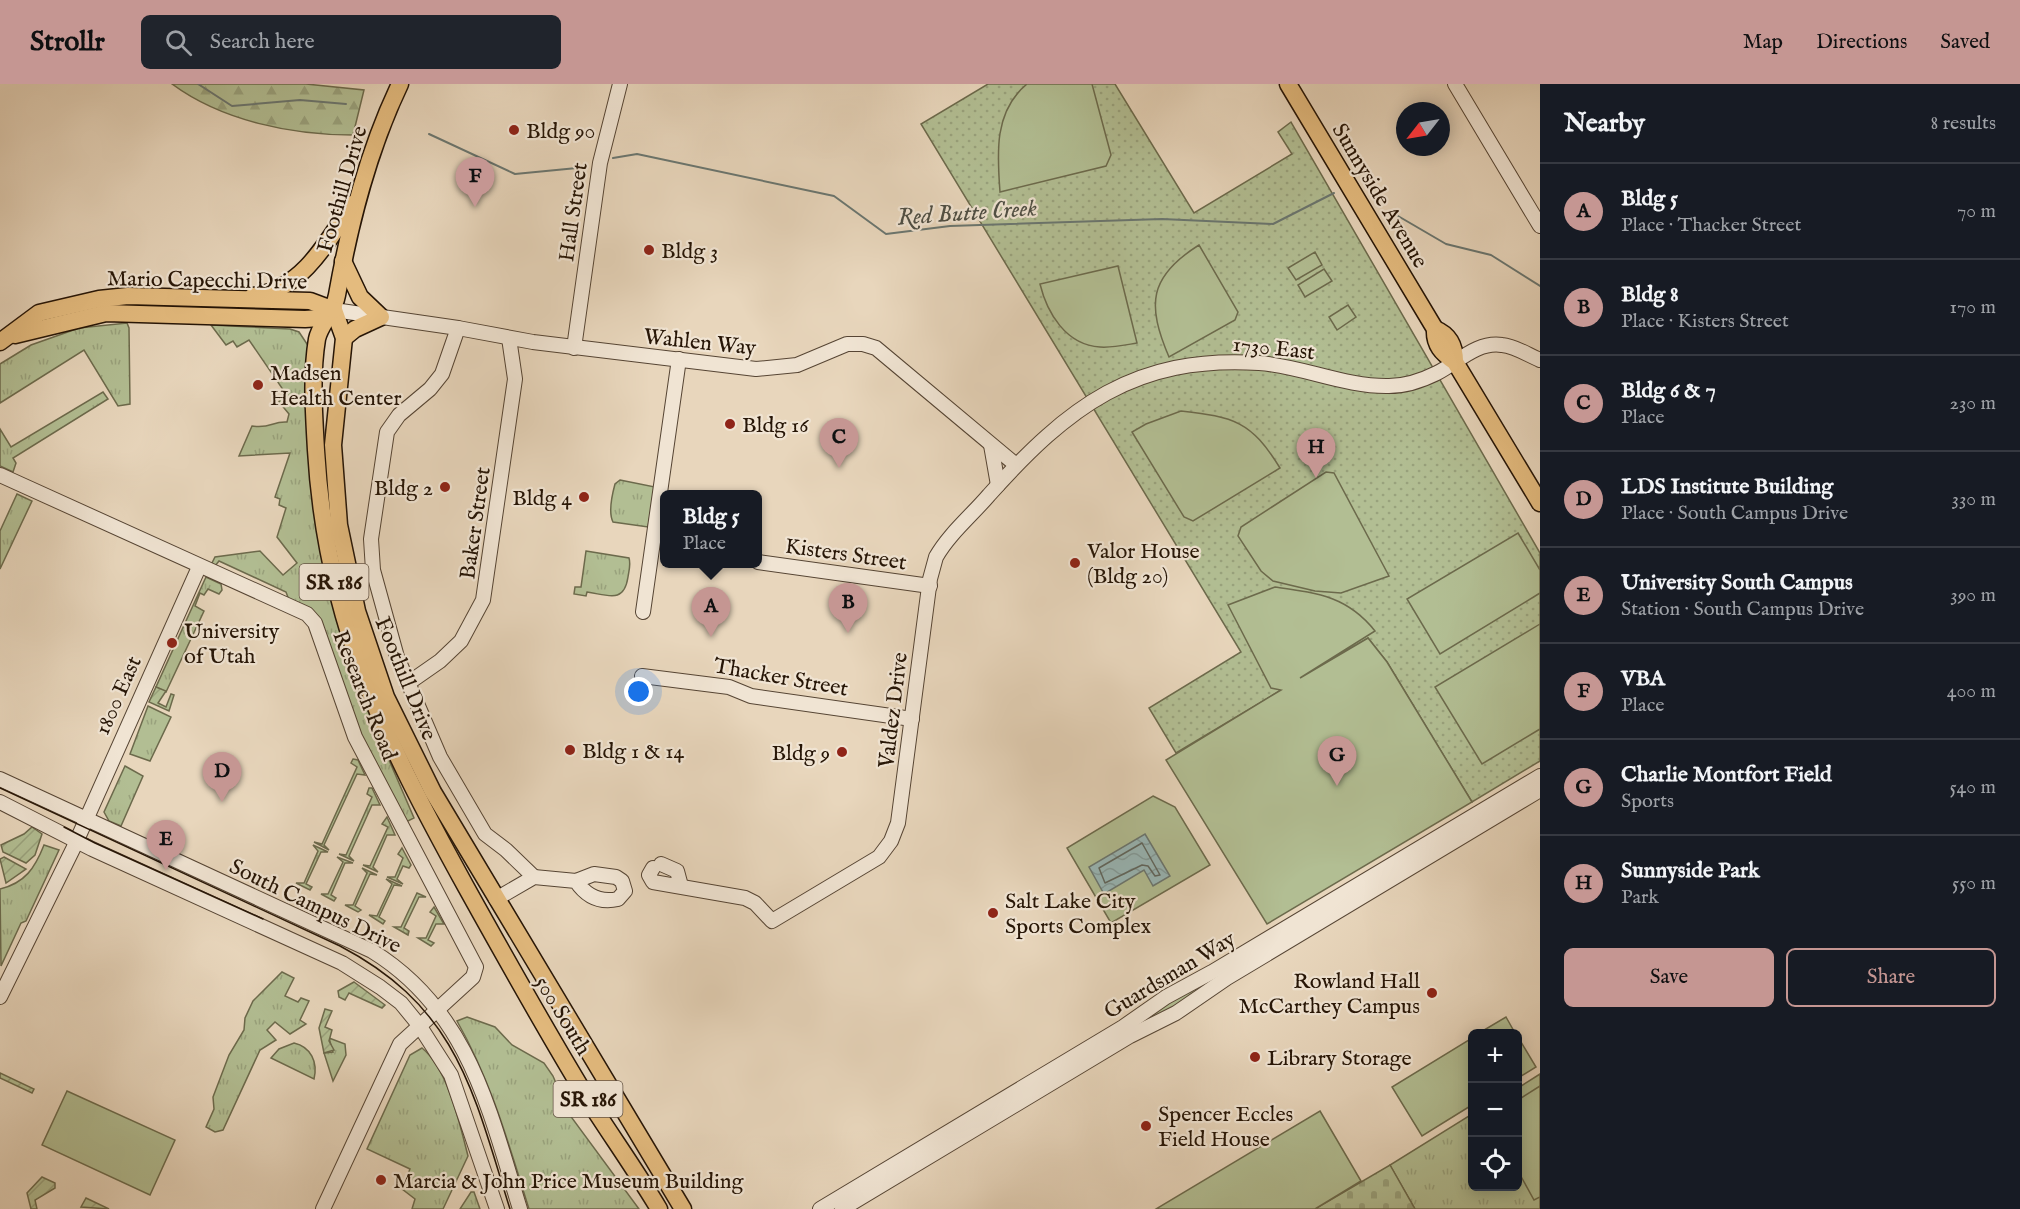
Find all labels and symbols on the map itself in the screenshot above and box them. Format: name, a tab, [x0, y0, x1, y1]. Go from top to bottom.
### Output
north arrow	[1396, 102, 1450, 156]
place label: Bldg 90	[526, 118, 595, 146]
street label: Sunnyside Avenue	[1325, 118, 1434, 274]
street label: Foothill Drive	[311, 123, 374, 256]
marker: Bldg 90	[507, 123, 521, 137]
pin: F	[456, 158, 494, 207]
street label: Hall Street	[553, 160, 595, 264]
water label: Red Butte Creek	[896, 193, 1038, 234]
place label: Bldg 3	[661, 238, 718, 266]
marker: Bldg 3	[642, 243, 656, 257]
street label: Mario Capecchi Drive	[106, 265, 307, 297]
street label: Wahlen Way	[642, 323, 758, 363]
street label: 1730 East	[1231, 331, 1317, 367]
place label: Madsen Health Center	[270, 360, 402, 413]
marker: Madsen Health Center	[251, 378, 265, 392]
place label: Bldg 16	[742, 412, 809, 440]
marker: Bldg 16	[723, 417, 737, 431]
pin: C	[820, 418, 858, 468]
pin: H	[1296, 428, 1336, 478]
street label: Baker Street	[454, 465, 498, 581]
place label: Bldg 2	[374, 475, 433, 503]
marker: Bldg 2	[438, 480, 452, 494]
place label: Bldg 4	[512, 485, 572, 513]
marker: Bldg 4	[577, 490, 591, 504]
street label: Kisters Street	[783, 533, 909, 577]
place label: Valor House (Bldg 20)	[1086, 538, 1200, 591]
marker: Valor House (Bldg 20)	[1068, 556, 1082, 570]
road number: SR 186	[300, 564, 368, 600]
pin: B	[828, 584, 868, 633]
pin: A	[692, 588, 730, 637]
street label: Foothill Drive	[368, 613, 443, 745]
place label: University of Utah	[184, 618, 279, 671]
street label: Research Road	[325, 627, 403, 765]
marker: University of Utah	[165, 636, 179, 650]
street label: Valdez Drive	[873, 651, 915, 771]
street label: 1800 East	[89, 652, 149, 740]
street label: Thacker Street	[711, 652, 851, 704]
your location	[624, 677, 653, 706]
pin: G	[1318, 736, 1356, 786]
place label: Bldg 1 & 14	[582, 738, 684, 766]
place label: Bldg 9	[771, 740, 830, 768]
marker: Bldg 1 & 14	[563, 743, 577, 757]
marker: Bldg 9	[835, 745, 849, 759]
pin: D	[202, 752, 242, 802]
pin: E	[146, 820, 186, 870]
street label: South Campus Drive	[225, 853, 406, 961]
place label: Salt Lake City Sports Complex	[1005, 888, 1152, 941]
marker: Salt Lake City Sports Complex	[986, 906, 1000, 920]
street label: Guardsman Way	[1099, 925, 1241, 1026]
place label: Rowland Hall McCarthey Campus	[1239, 968, 1420, 1021]
street label: 500 South	[528, 971, 597, 1061]
marker: Rowland Hall McCarthey Campus	[1425, 986, 1439, 1000]
place label: Library Storage	[1267, 1045, 1412, 1073]
marker: Library Storage	[1248, 1050, 1262, 1064]
road number: SR 186	[554, 1081, 622, 1117]
place label: Spencer Eccles Field House	[1158, 1101, 1293, 1154]
marker: Spencer Eccles Field House	[1139, 1119, 1153, 1133]
place label: Marcia & John Price Museum Building	[393, 1168, 745, 1196]
marker: Marcia & John Price Museum Building	[374, 1173, 388, 1187]

